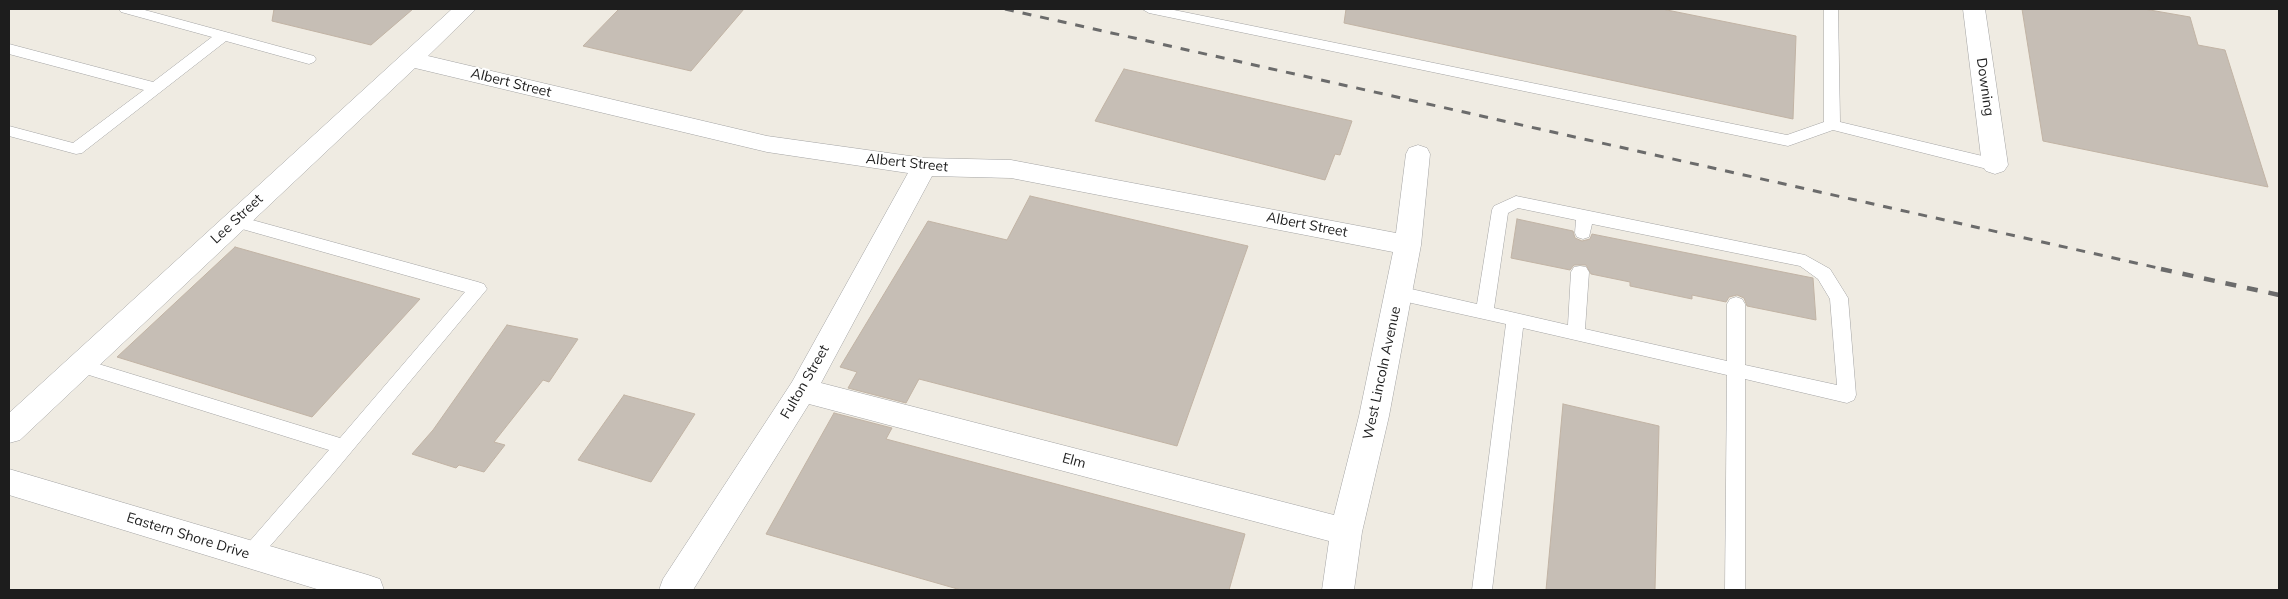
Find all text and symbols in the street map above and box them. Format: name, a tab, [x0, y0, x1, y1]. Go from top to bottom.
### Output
street label: Downing	[1973, 57, 1997, 117]
street label: Albert Street	[469, 65, 553, 101]
street label: Albert Street	[865, 150, 949, 176]
street label: Lee Street	[207, 191, 267, 247]
street label: Albert Street	[1265, 209, 1349, 241]
street label: West Lincoln Avenue	[1360, 305, 1404, 441]
street label: Fulton Street	[777, 342, 833, 422]
street label: Elm	[1060, 450, 1088, 472]
street label: Eastern Shore Drive	[124, 509, 252, 563]

